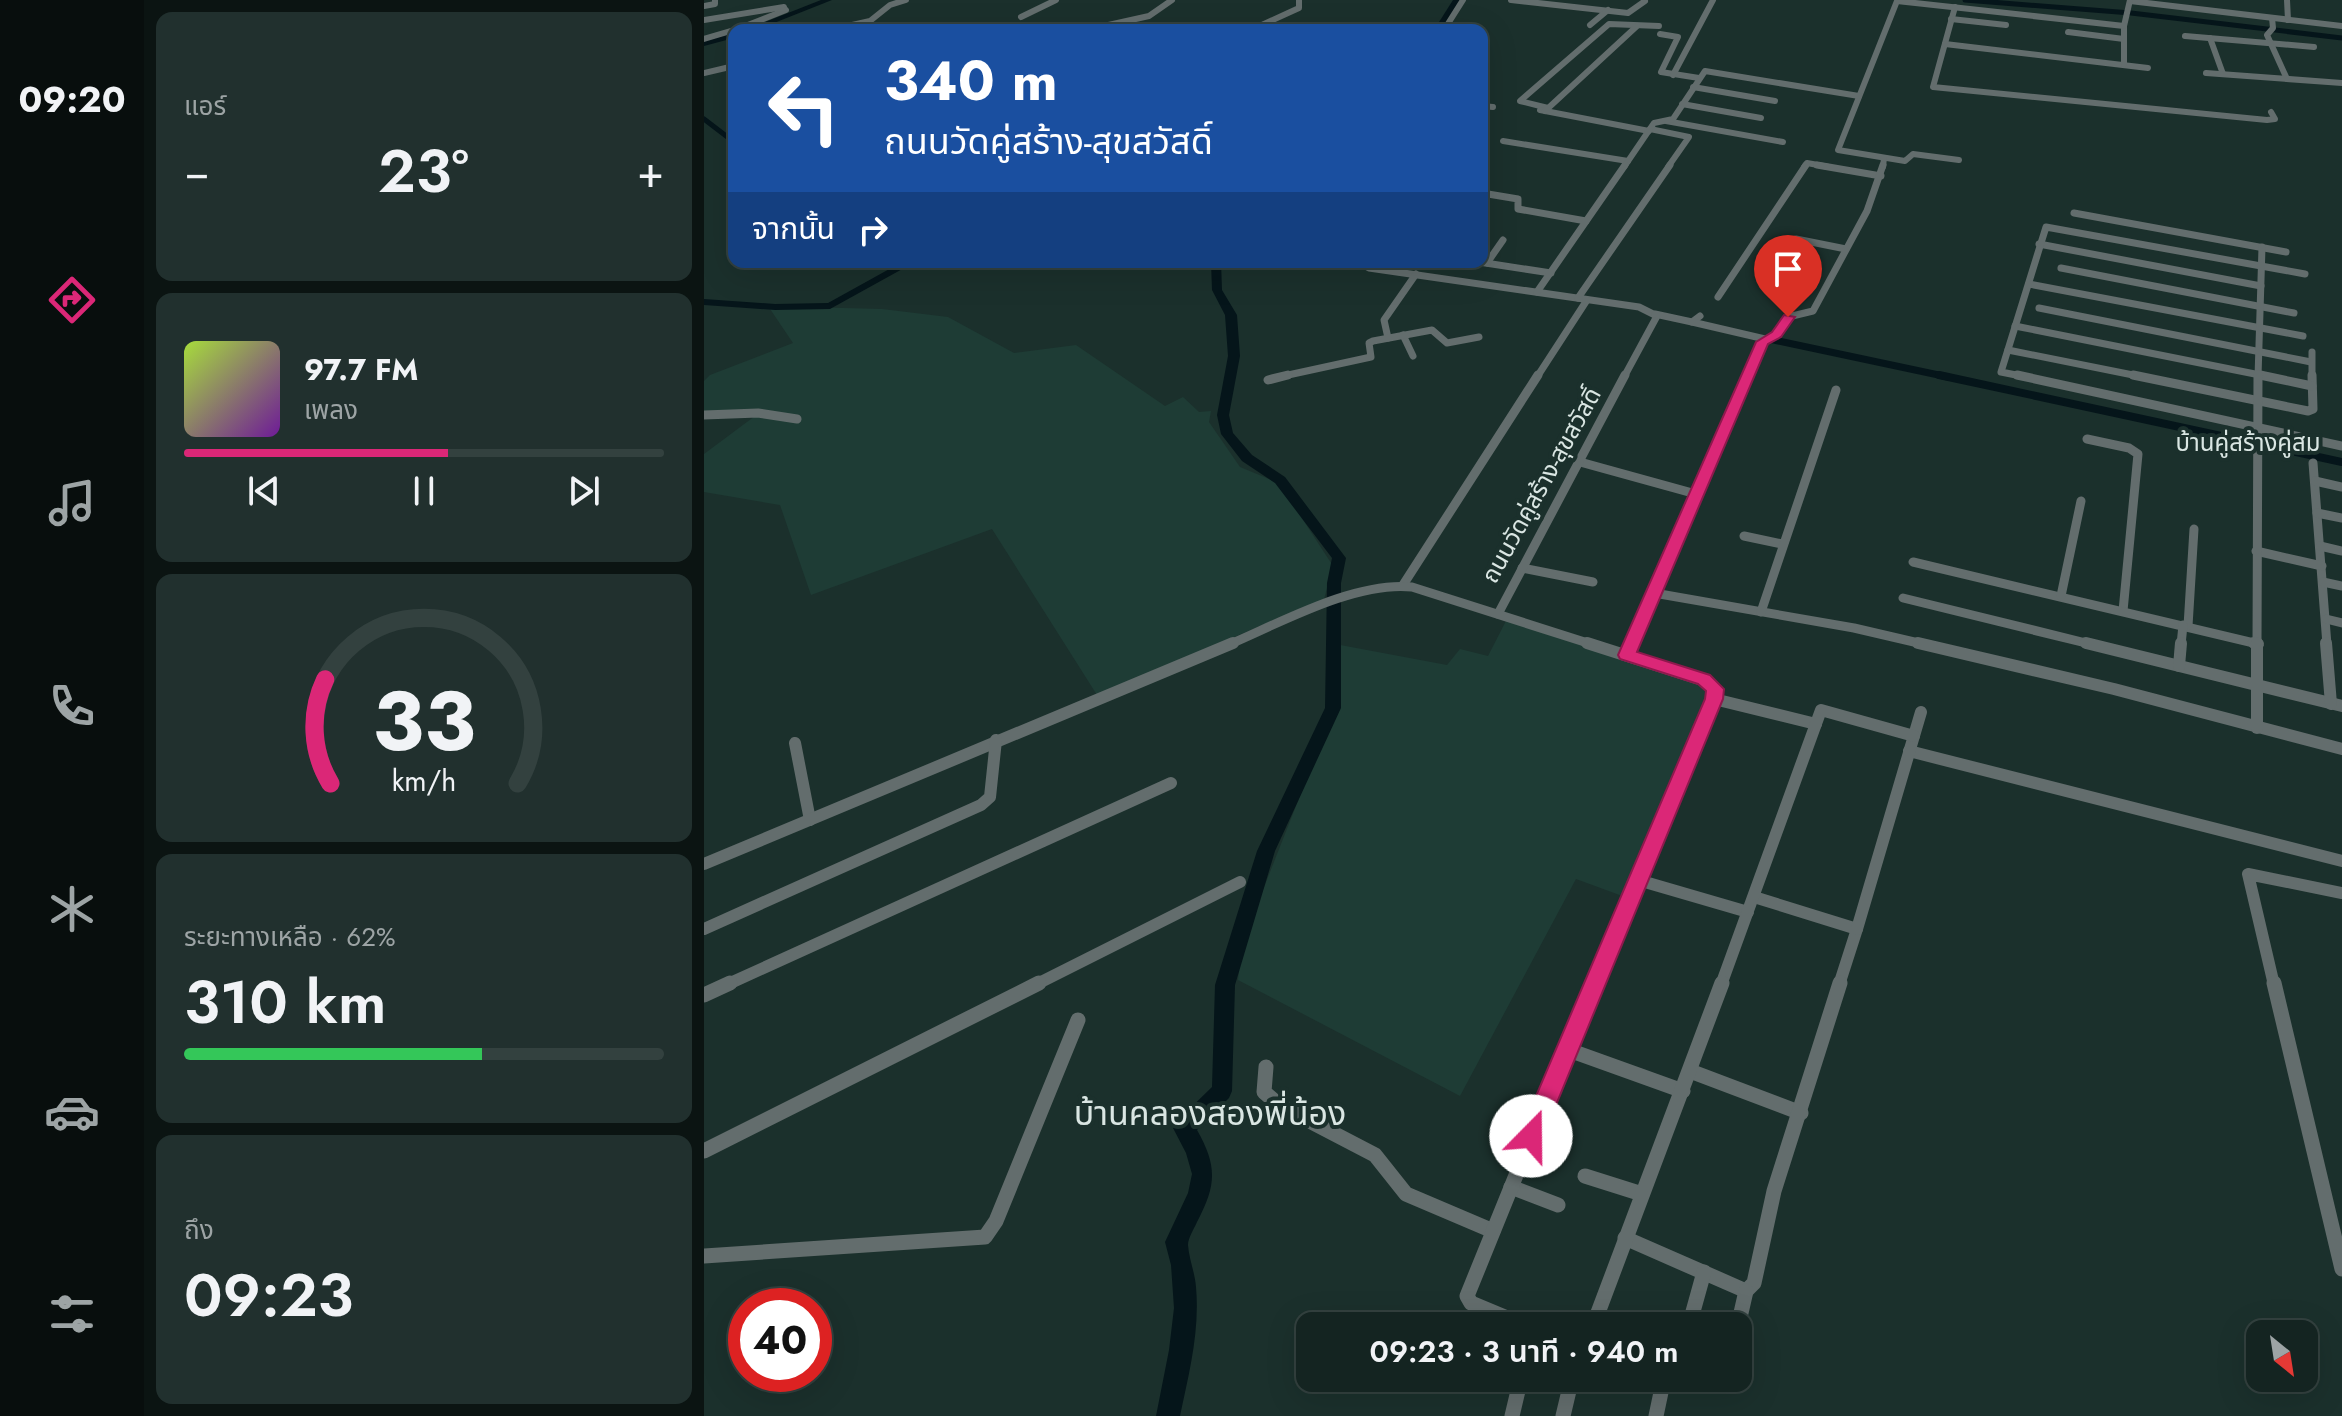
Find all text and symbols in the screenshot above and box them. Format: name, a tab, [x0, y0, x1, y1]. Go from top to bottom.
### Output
text: 340 m	[884, 40, 1058, 121]
icon: left	[752, 56, 856, 160]
text: 09:20	[19, 73, 125, 125]
text: แอร์	[184, 87, 226, 125]
text: ถนนวัดคู่สร้าง-สุขสวัสดิ์	[884, 115, 1213, 167]
text: 23°	[378, 128, 469, 215]
text: −	[184, 140, 210, 204]
text: +	[637, 140, 664, 204]
text: จากนั้น	[752, 207, 835, 250]
icon: right	[851, 208, 895, 252]
pin	[1754, 235, 1822, 317]
icon: arrive	[1766, 247, 1810, 291]
icon: directions	[44, 272, 100, 328]
text: 97.7 FM	[304, 348, 418, 391]
street label: ถนนวัดคู่สร้าง-สุขสวัสดิ์	[1473, 381, 1609, 589]
text: เพลง	[304, 391, 358, 429]
district label: บ้านคู่สร้างคู่สม	[2176, 425, 2320, 460]
icon: previous	[242, 469, 286, 513]
icon: pause	[402, 469, 446, 513]
icon: next	[562, 469, 606, 513]
icon: music	[44, 475, 100, 531]
text: 33	[372, 661, 476, 781]
icon: phone	[44, 678, 100, 734]
text: km/h	[392, 760, 456, 802]
icon: climate	[44, 881, 100, 937]
text: ระยะทางเหลือ · 62%	[184, 918, 395, 956]
text: 310 km	[184, 959, 386, 1046]
icon: car	[44, 1084, 100, 1140]
district label: บ้านคลองสองพี่น้อง	[1074, 1089, 1346, 1138]
position arrow	[1489, 1094, 1573, 1178]
text: ถึง	[184, 1211, 214, 1249]
text: 09:23	[184, 1252, 353, 1339]
icon: filters	[44, 1286, 100, 1342]
speed limit sign: 40	[728, 1288, 832, 1392]
north arrow	[2246, 1320, 2318, 1392]
map controls	[2246, 1320, 2318, 1392]
text: 09:23 · 3 นาที · 940 m	[1370, 1330, 1678, 1373]

